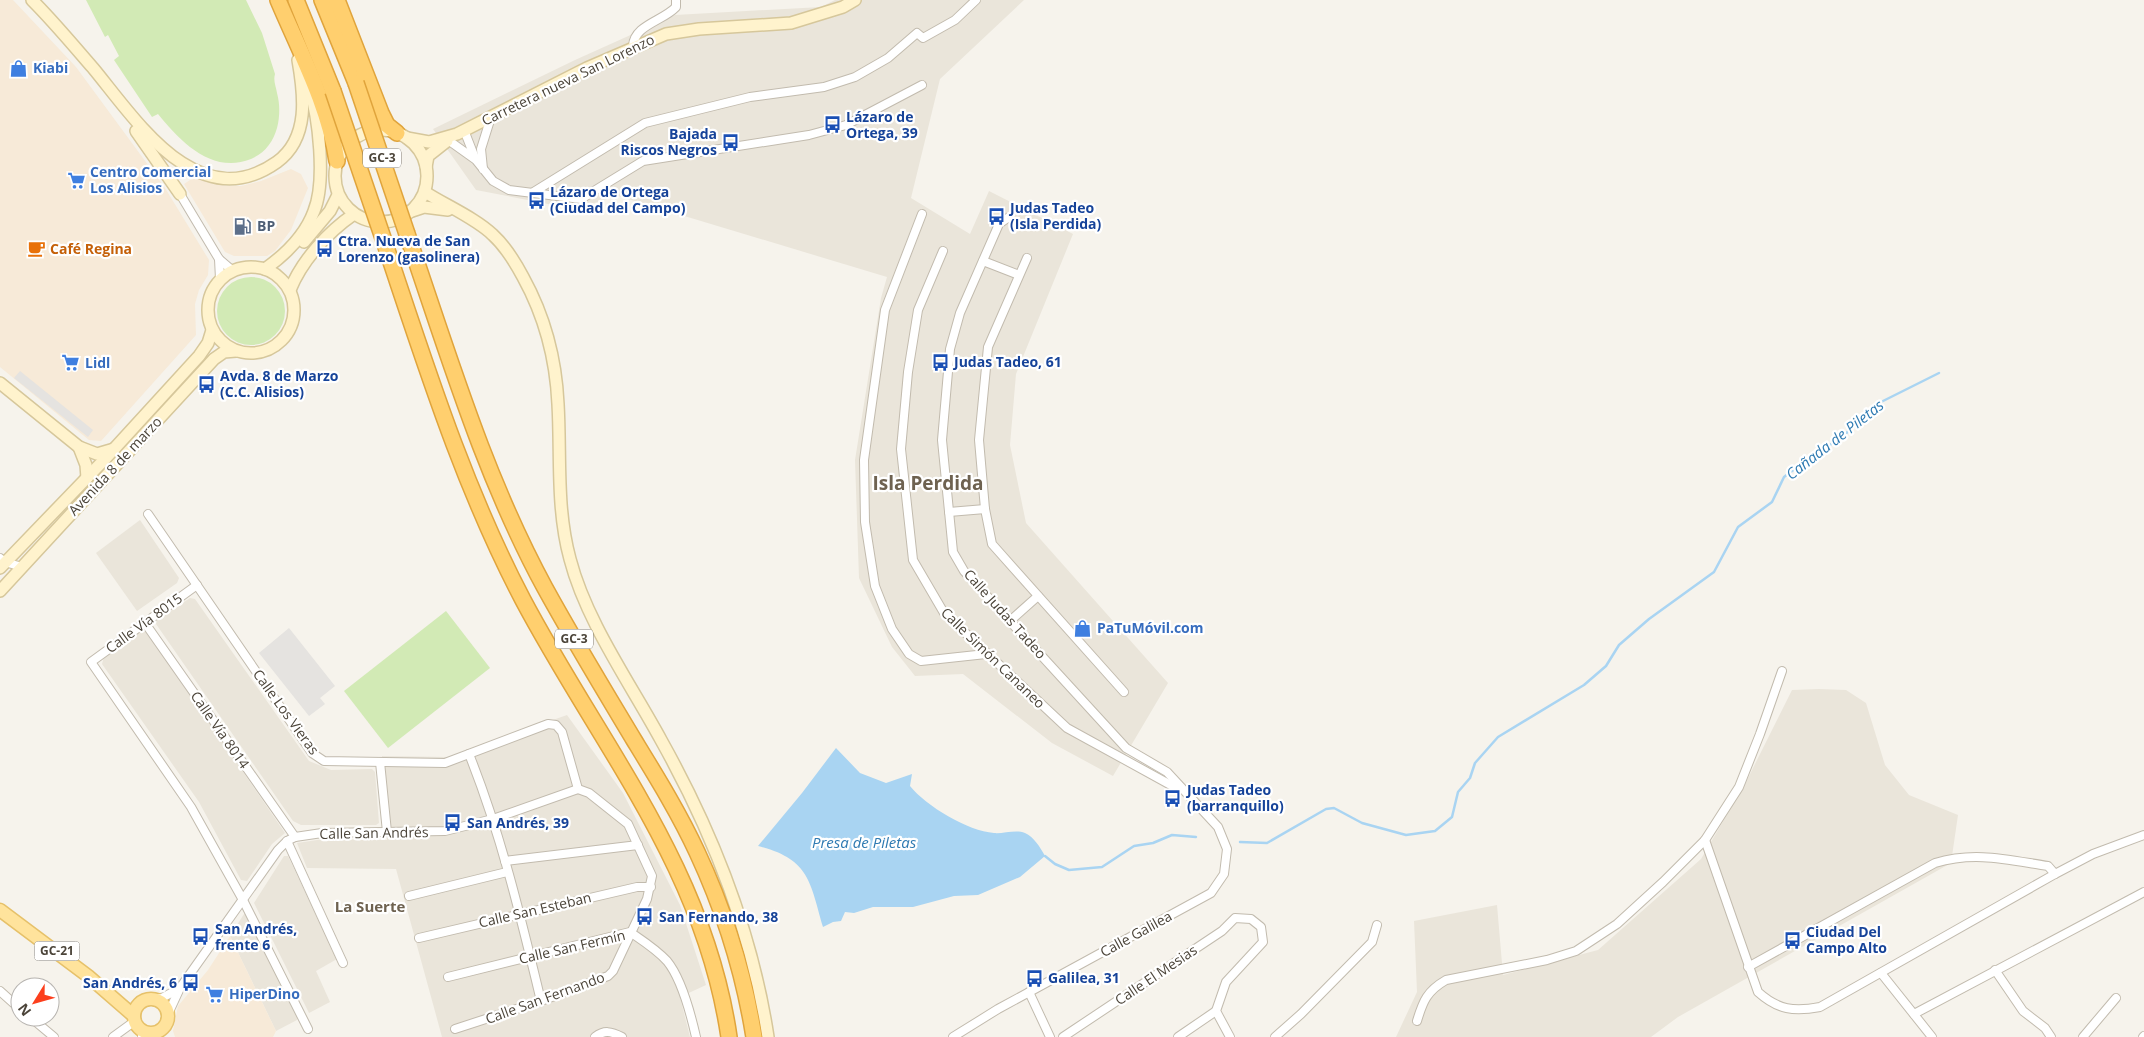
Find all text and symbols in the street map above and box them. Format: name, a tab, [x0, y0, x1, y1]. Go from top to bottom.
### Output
street label: Carretera nueva San Lorenzo	[478, 29, 657, 130]
shop icon: Kiabi	[9, 58, 29, 78]
place label: Kiabi	[33, 58, 68, 77]
place label: Lázaro de Ortega, 39	[846, 107, 918, 142]
bus stop icon: Lázaro de Ortega, 39	[822, 115, 842, 135]
place label: Bajada Riscos Negros	[621, 124, 717, 159]
bus stop icon: Bajada Riscos Negros	[721, 132, 741, 152]
road number: GC-3	[363, 148, 401, 168]
place label: Centro Comercial Los Alisios	[90, 162, 211, 197]
supermarket icon: Centro Comercial Los Alisios	[66, 170, 86, 190]
place label: Lázaro de Ortega (Ciudad del Campo)	[550, 182, 686, 217]
bus stop icon: Lázaro de Ortega (Ciudad del Campo)	[526, 190, 546, 210]
place label: Judas Tadeo (Isla Perdida)	[1008, 198, 1102, 233]
bus stop icon: Judas Tadeo (Isla Perdida)	[986, 206, 1006, 226]
fuel station icon: BP	[233, 216, 253, 236]
place label: BP	[257, 216, 275, 235]
place label: Ctra. Nueva de San Lorenzo (gasolinera)	[338, 231, 480, 266]
cafe icon: Café Regina	[26, 239, 46, 259]
place label: Café Regina	[50, 239, 132, 258]
bus stop icon: Ctra. Nueva de San Lorenzo (gasolinera)	[314, 239, 334, 259]
bus stop icon: Judas Tadeo, 61	[930, 352, 950, 372]
place label: Judas Tadeo, 61	[952, 352, 1062, 371]
supermarket icon: Lidl	[61, 353, 81, 373]
place label: Lidl	[85, 353, 110, 372]
place label: Avda. 8 de Marzo (C.C. Alisios)	[220, 366, 339, 401]
bus stop icon: Avda. 8 de Marzo (C.C. Alisios)	[196, 374, 216, 394]
water label: Cañada de Piletas	[1781, 394, 1888, 484]
street label: Avenida 8 de marzo	[64, 412, 166, 519]
district label: Isla Perdida	[872, 470, 984, 496]
street label: Calle Judas Tadeo	[960, 565, 1051, 663]
street label: Calle Vía 8015	[102, 588, 186, 657]
street label: Calle Simón Cananeo	[937, 603, 1050, 712]
shop icon: PaTuMóvil.com	[1073, 618, 1093, 638]
place label: PaTuMóvil.com	[1097, 618, 1204, 637]
road number: GC-3	[555, 630, 593, 648]
street label: Calle Los Vieras	[249, 665, 324, 758]
street label: Calle Vía 8014	[187, 687, 254, 772]
place label: Judas Tadeo (barranquillo)	[1185, 780, 1284, 815]
bus stop icon: Judas Tadeo (barranquillo)	[1163, 788, 1183, 808]
bus stop icon: San Andrés, 39	[443, 813, 463, 833]
place label: San Andrés, 39	[467, 813, 569, 832]
street label: Calle San Andrés	[319, 822, 429, 843]
water label: Presa de Piletas	[812, 832, 917, 852]
street label: Calle San Esteban	[477, 887, 593, 932]
district label: La Suerte	[335, 896, 405, 916]
street label: Calle Galilea	[1096, 906, 1175, 961]
bus stop icon: San Fernando, 38	[635, 907, 655, 927]
place label: San Fernando, 38	[659, 907, 778, 926]
place label: San Andrés, frente 6	[215, 919, 297, 954]
place label: Ciudad Del Campo Alto	[1806, 922, 1887, 957]
street label: Calle San Fermín	[517, 925, 627, 968]
bus stop icon: San Andrés, frente 6	[191, 927, 211, 947]
bus stop icon: Ciudad Del Campo Alto	[1782, 930, 1802, 950]
street label: Calle El Mesias	[1111, 940, 1201, 1009]
road number: GC-21	[34, 941, 80, 960]
street label: Calle San Fernando	[483, 967, 607, 1028]
bus stop icon: Galilea, 31	[1024, 968, 1044, 988]
place label: Galilea, 31	[1048, 968, 1120, 987]
place label: San Andrés, 6	[83, 973, 177, 992]
bus stop icon: San Andrés, 6	[181, 973, 201, 993]
north arrow	[10, 977, 60, 1027]
supermarket icon: HiperDino	[205, 984, 225, 1004]
place label: HiperDino	[229, 984, 300, 1003]
text: N	[13, 1000, 35, 1020]

